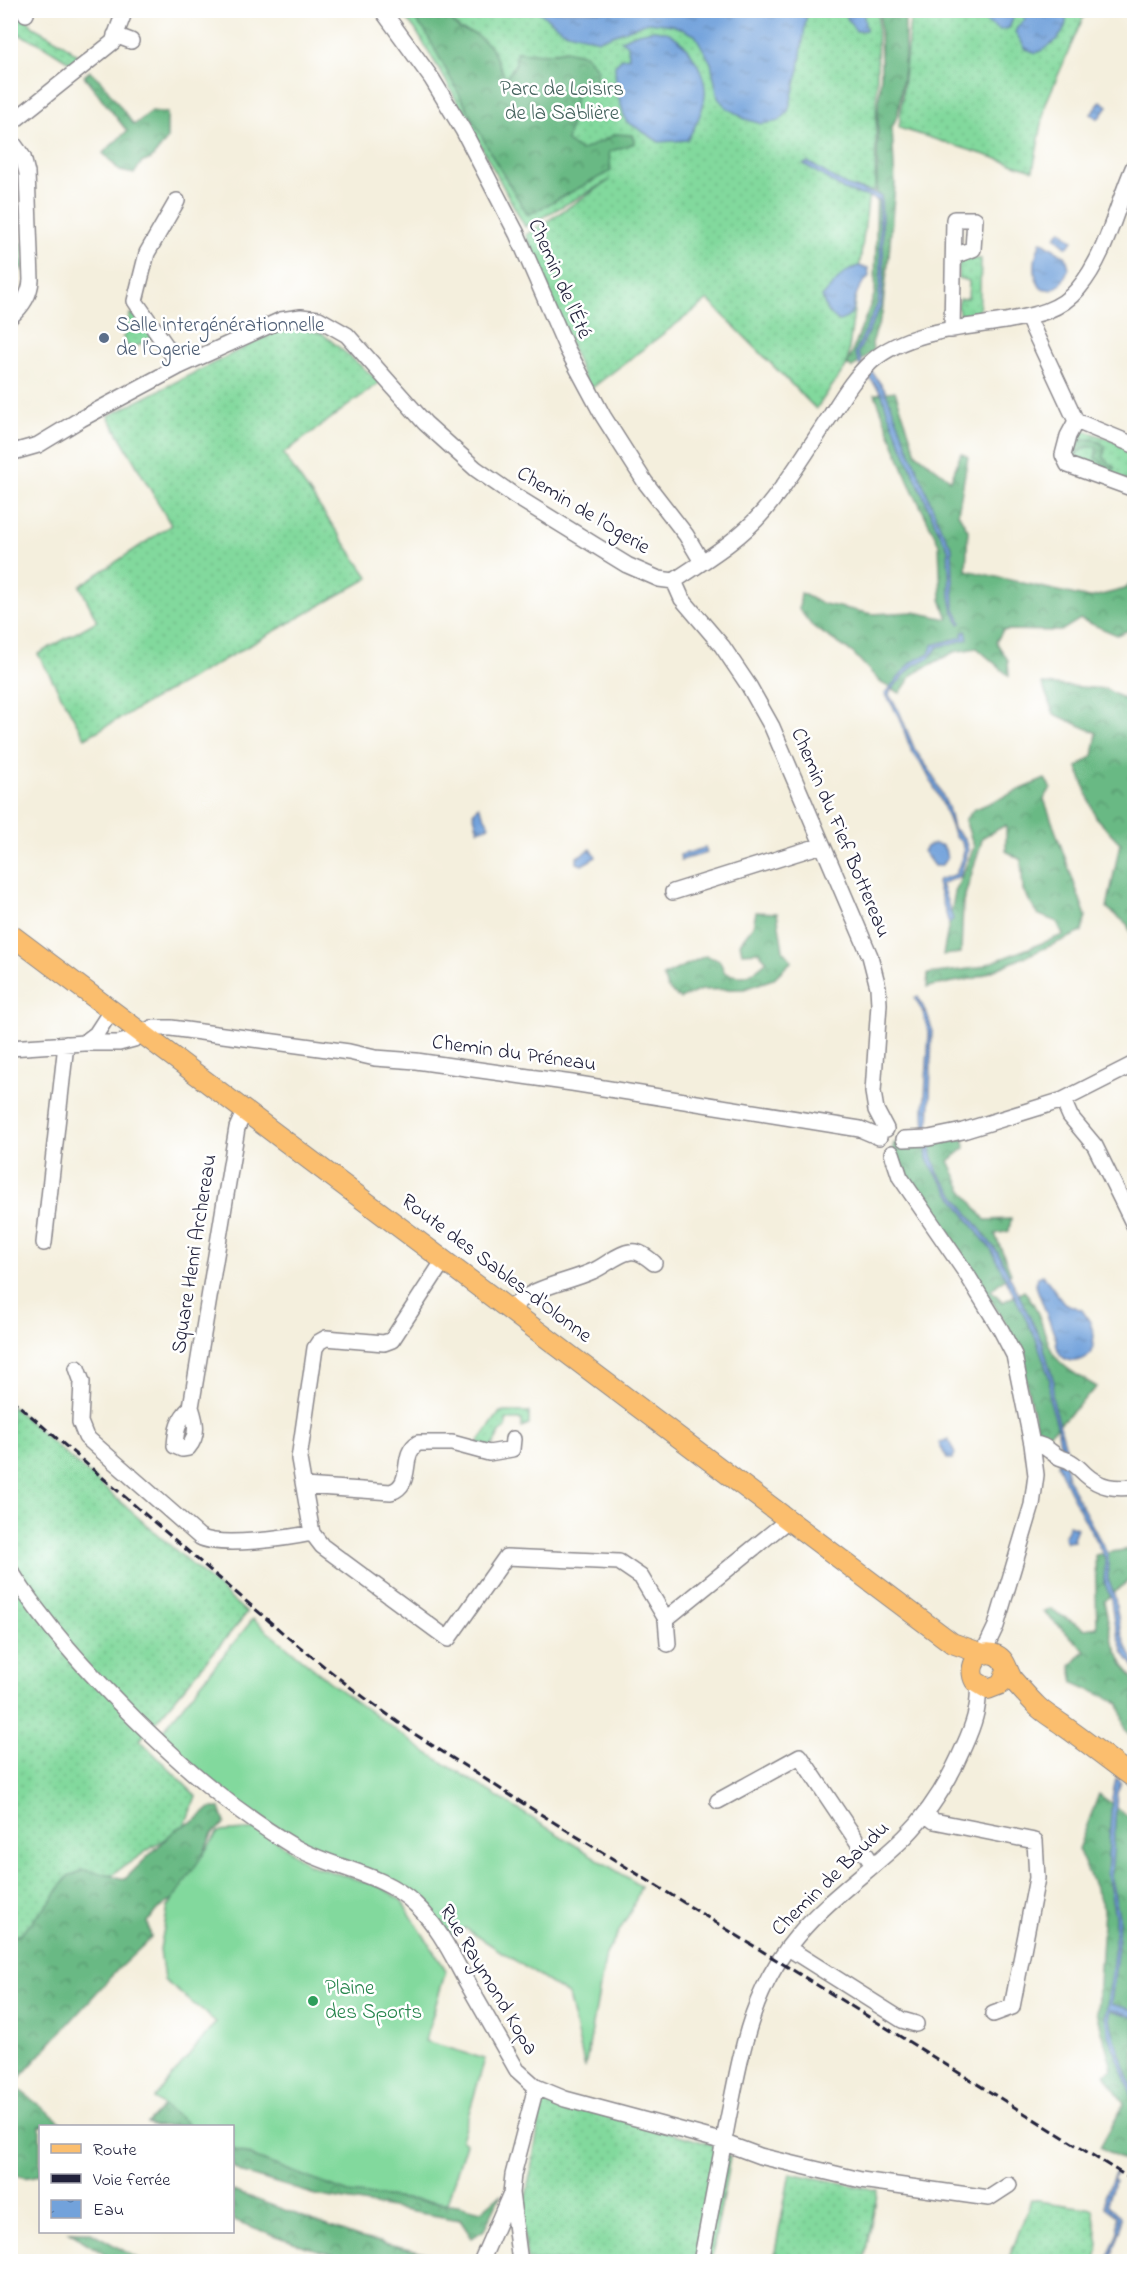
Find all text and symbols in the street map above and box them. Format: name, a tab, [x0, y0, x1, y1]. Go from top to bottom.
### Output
park label: Parc de Loisirs de la Sablière	[500, 75, 624, 129]
street label: Chemin de l'Été	[519, 214, 599, 344]
place label: Salle intergénérationnelle de l’Ogerie	[116, 311, 325, 367]
marker: Salle intergénérationnelle de l’Ogerie	[97, 331, 111, 345]
street label: Chemin de l'Ogerie	[509, 459, 656, 565]
street label: Chemin du Fief Bottereau	[782, 724, 898, 943]
street label: Chemin du Préneau	[430, 1028, 598, 1080]
street label: Square Henri Archereau	[164, 1152, 226, 1356]
street label: Route des Sables-d'Olonne	[394, 1187, 598, 1351]
street label: Chemin de Baudu	[765, 1815, 897, 1943]
street label: Rue Raymond Kopa	[429, 1899, 545, 2062]
place label: Plaine des Sports	[325, 1974, 422, 2028]
marker: Plaine des Sports	[306, 1994, 320, 2008]
legend	[39, 2125, 234, 2233]
text: Route	[93, 2138, 138, 2164]
text: Voie ferrée	[92, 2168, 171, 2194]
text: Eau	[93, 2198, 124, 2224]

